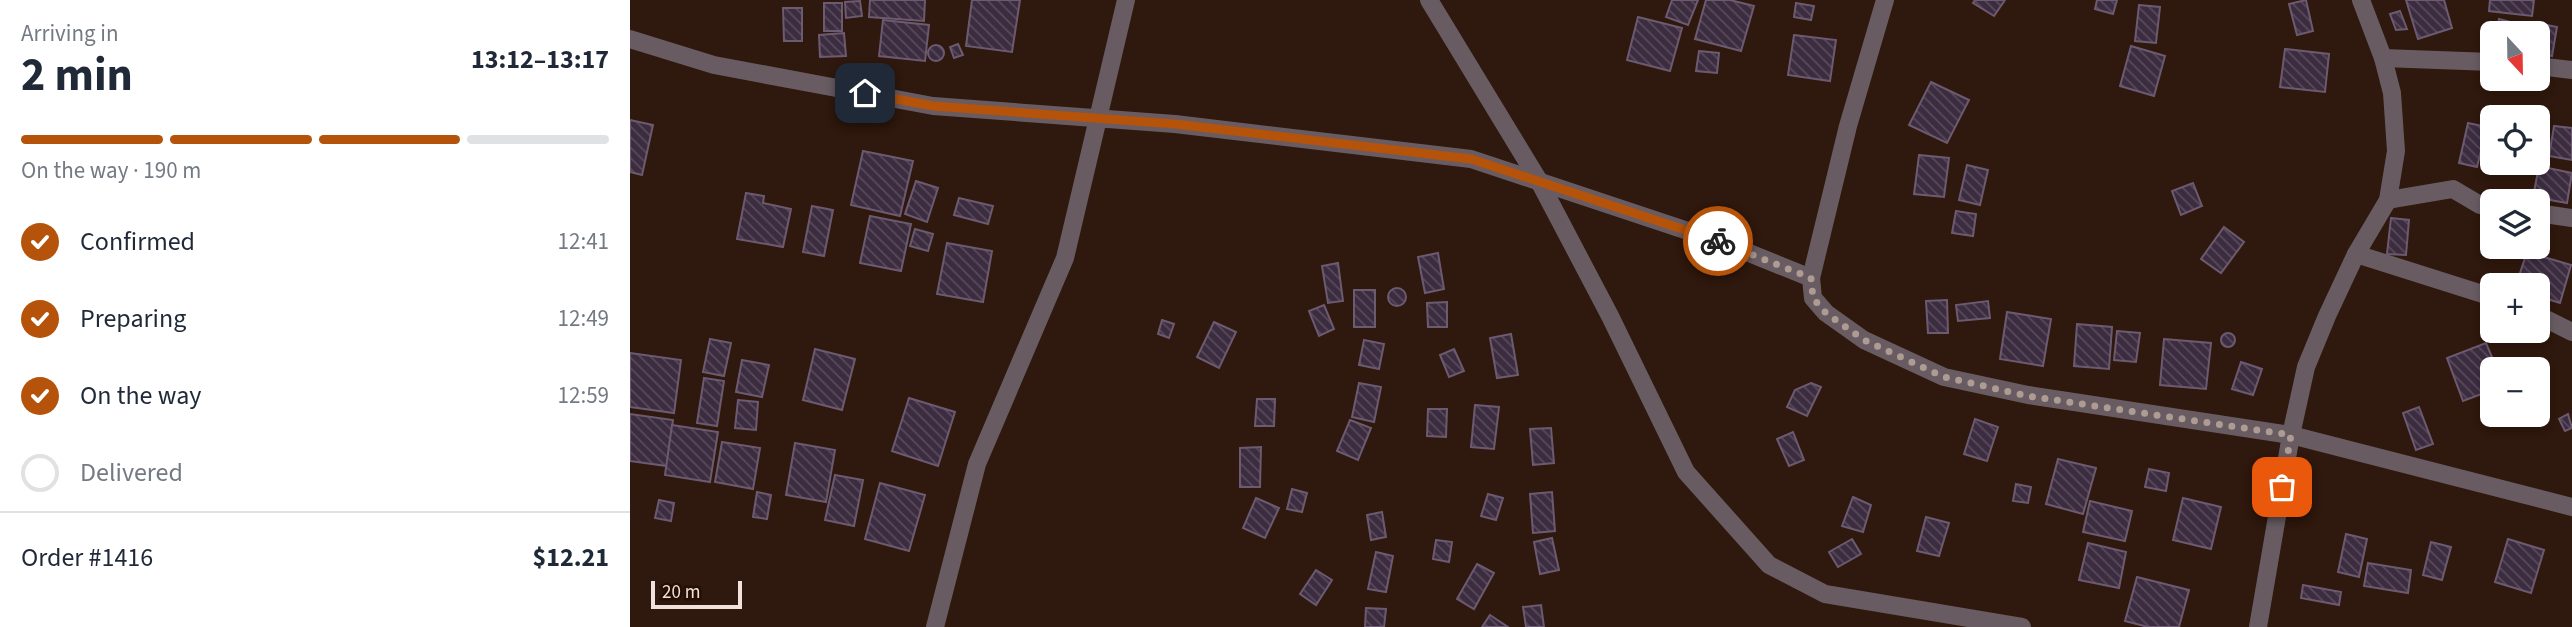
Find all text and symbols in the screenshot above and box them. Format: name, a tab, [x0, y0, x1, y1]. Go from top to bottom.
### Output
text: Arriving in	[21, 17, 119, 50]
north arrow	[2480, 21, 2550, 91]
map controls	[2480, 21, 2550, 427]
text: 13:12–13:17	[471, 41, 609, 78]
text: 2 min	[21, 43, 133, 108]
pin	[835, 63, 895, 123]
icon: home	[846, 74, 884, 112]
button: locate	[2480, 105, 2550, 175]
text: On the way · 190 m	[21, 154, 201, 187]
button: layers	[2480, 189, 2550, 259]
courier	[1683, 206, 1753, 276]
icon: bike	[1699, 222, 1737, 260]
icon: check	[21, 223, 59, 261]
text: Confirmed	[80, 223, 195, 260]
text: 12:41	[558, 225, 609, 258]
button: +	[2480, 273, 2550, 343]
icon: check	[21, 300, 59, 338]
text: Preparing	[80, 300, 186, 337]
text: 12:49	[558, 302, 609, 335]
button: −	[2480, 357, 2550, 427]
icon: check	[21, 377, 59, 415]
text: On the way	[80, 377, 201, 414]
text: 12:59	[558, 379, 609, 412]
text: Delivered	[80, 454, 183, 491]
pin	[2252, 457, 2312, 517]
icon: bag	[2263, 468, 2301, 506]
text: Order #1416	[21, 539, 153, 576]
text: $12.21	[533, 539, 609, 576]
scale bar	[651, 578, 742, 610]
text: 20 m	[662, 579, 700, 606]

